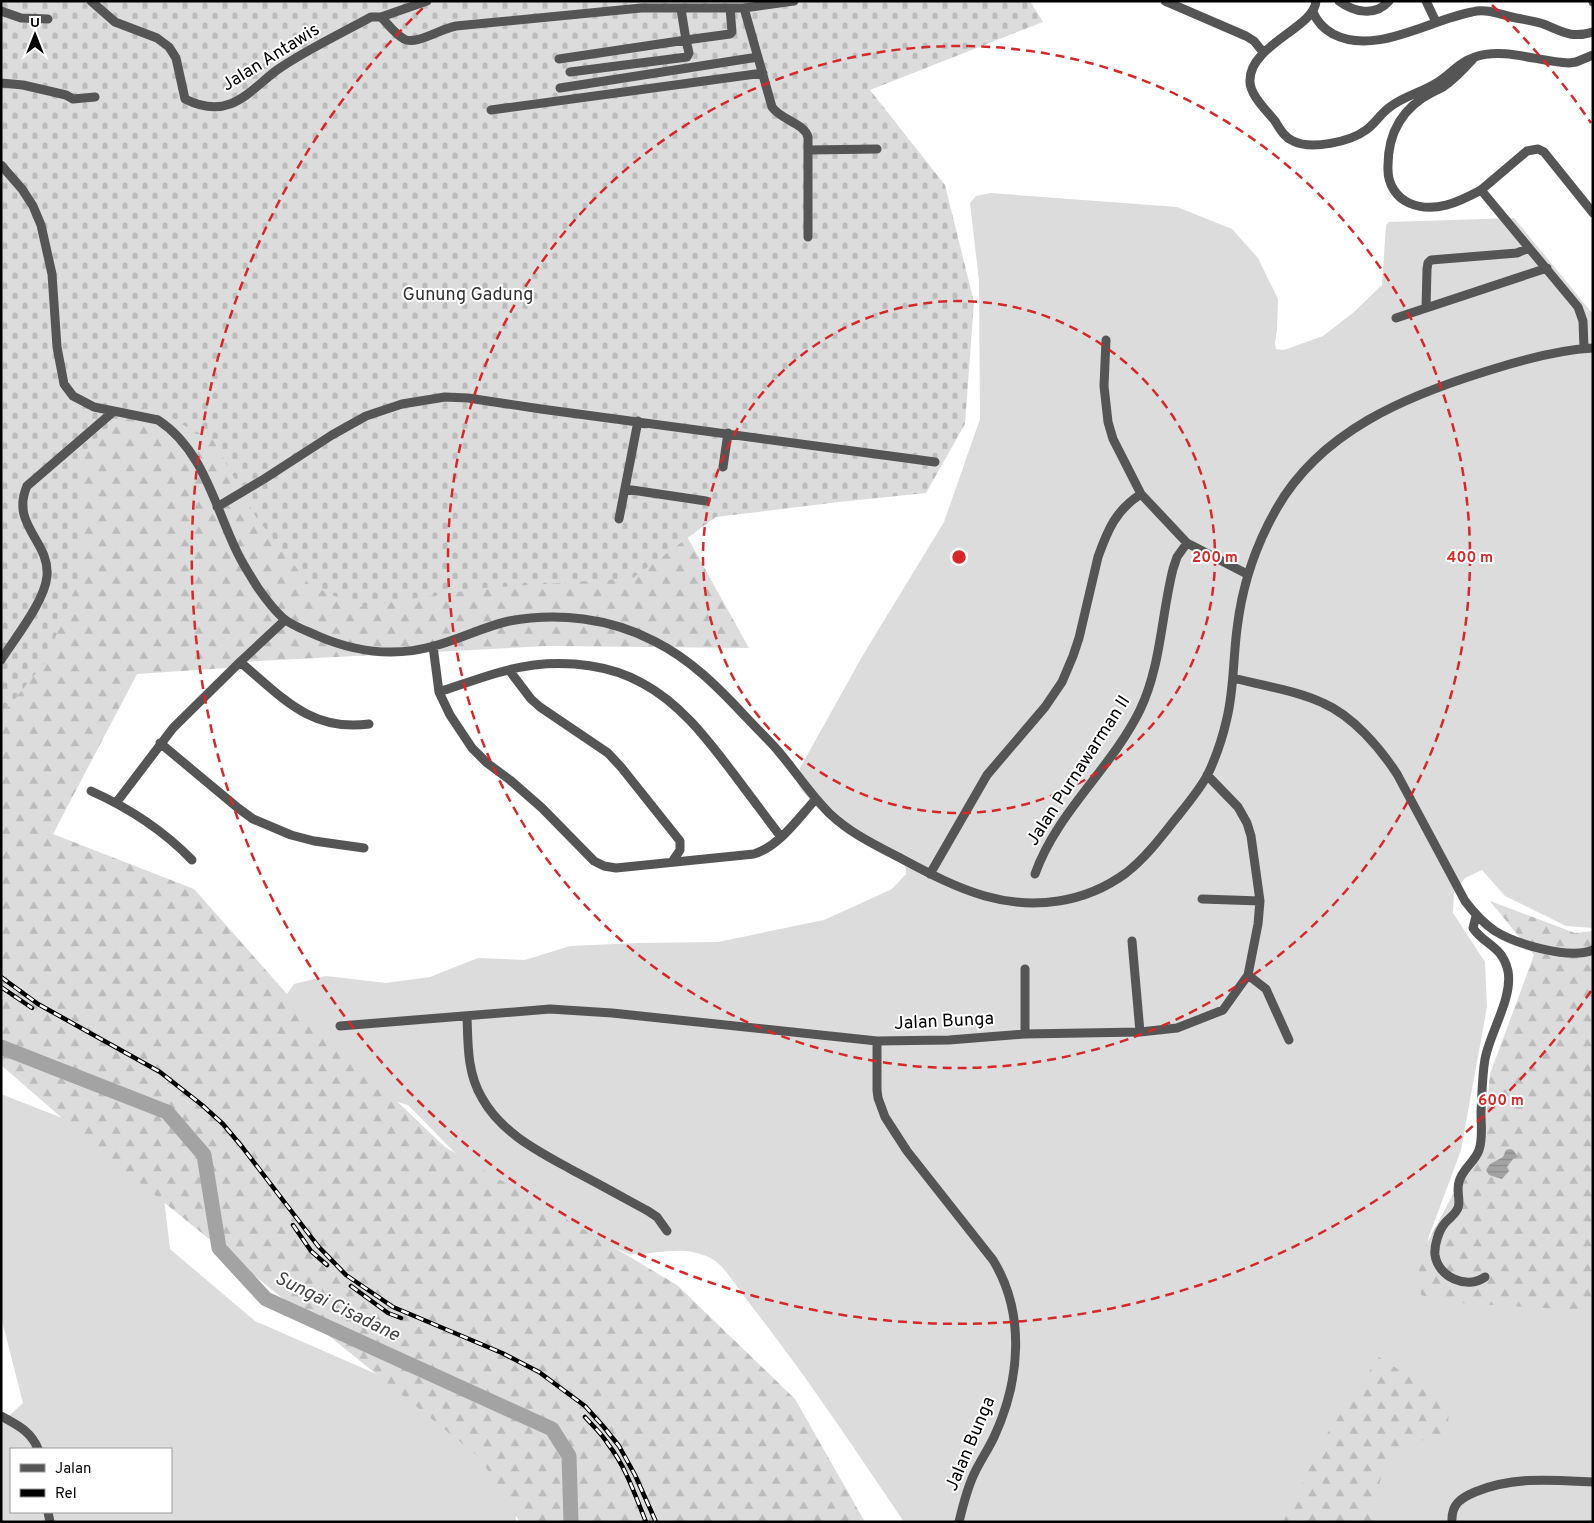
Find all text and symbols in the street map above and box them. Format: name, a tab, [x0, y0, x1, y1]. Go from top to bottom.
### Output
north arrow	[10, 10, 60, 60]
text: U	[30, 15, 40, 32]
street label: Jalan Antawis	[218, 19, 324, 97]
park label: Gunung Gadung	[403, 284, 533, 307]
centre of rings	[950, 548, 968, 566]
text: 200 m	[1192, 549, 1238, 568]
text: 400 m	[1447, 549, 1493, 568]
street label: Jalan Purnawarman II	[1022, 691, 1136, 851]
street label: Jalan Bunga	[893, 1008, 995, 1036]
text: 600 m	[1478, 1092, 1524, 1111]
water label: Sungai Cisadane	[271, 1266, 404, 1348]
street label: Jalan Bunga	[941, 1393, 1001, 1495]
legend	[10, 1448, 172, 1513]
text: Jalan	[55, 1460, 92, 1479]
text: Rel	[55, 1485, 77, 1504]

